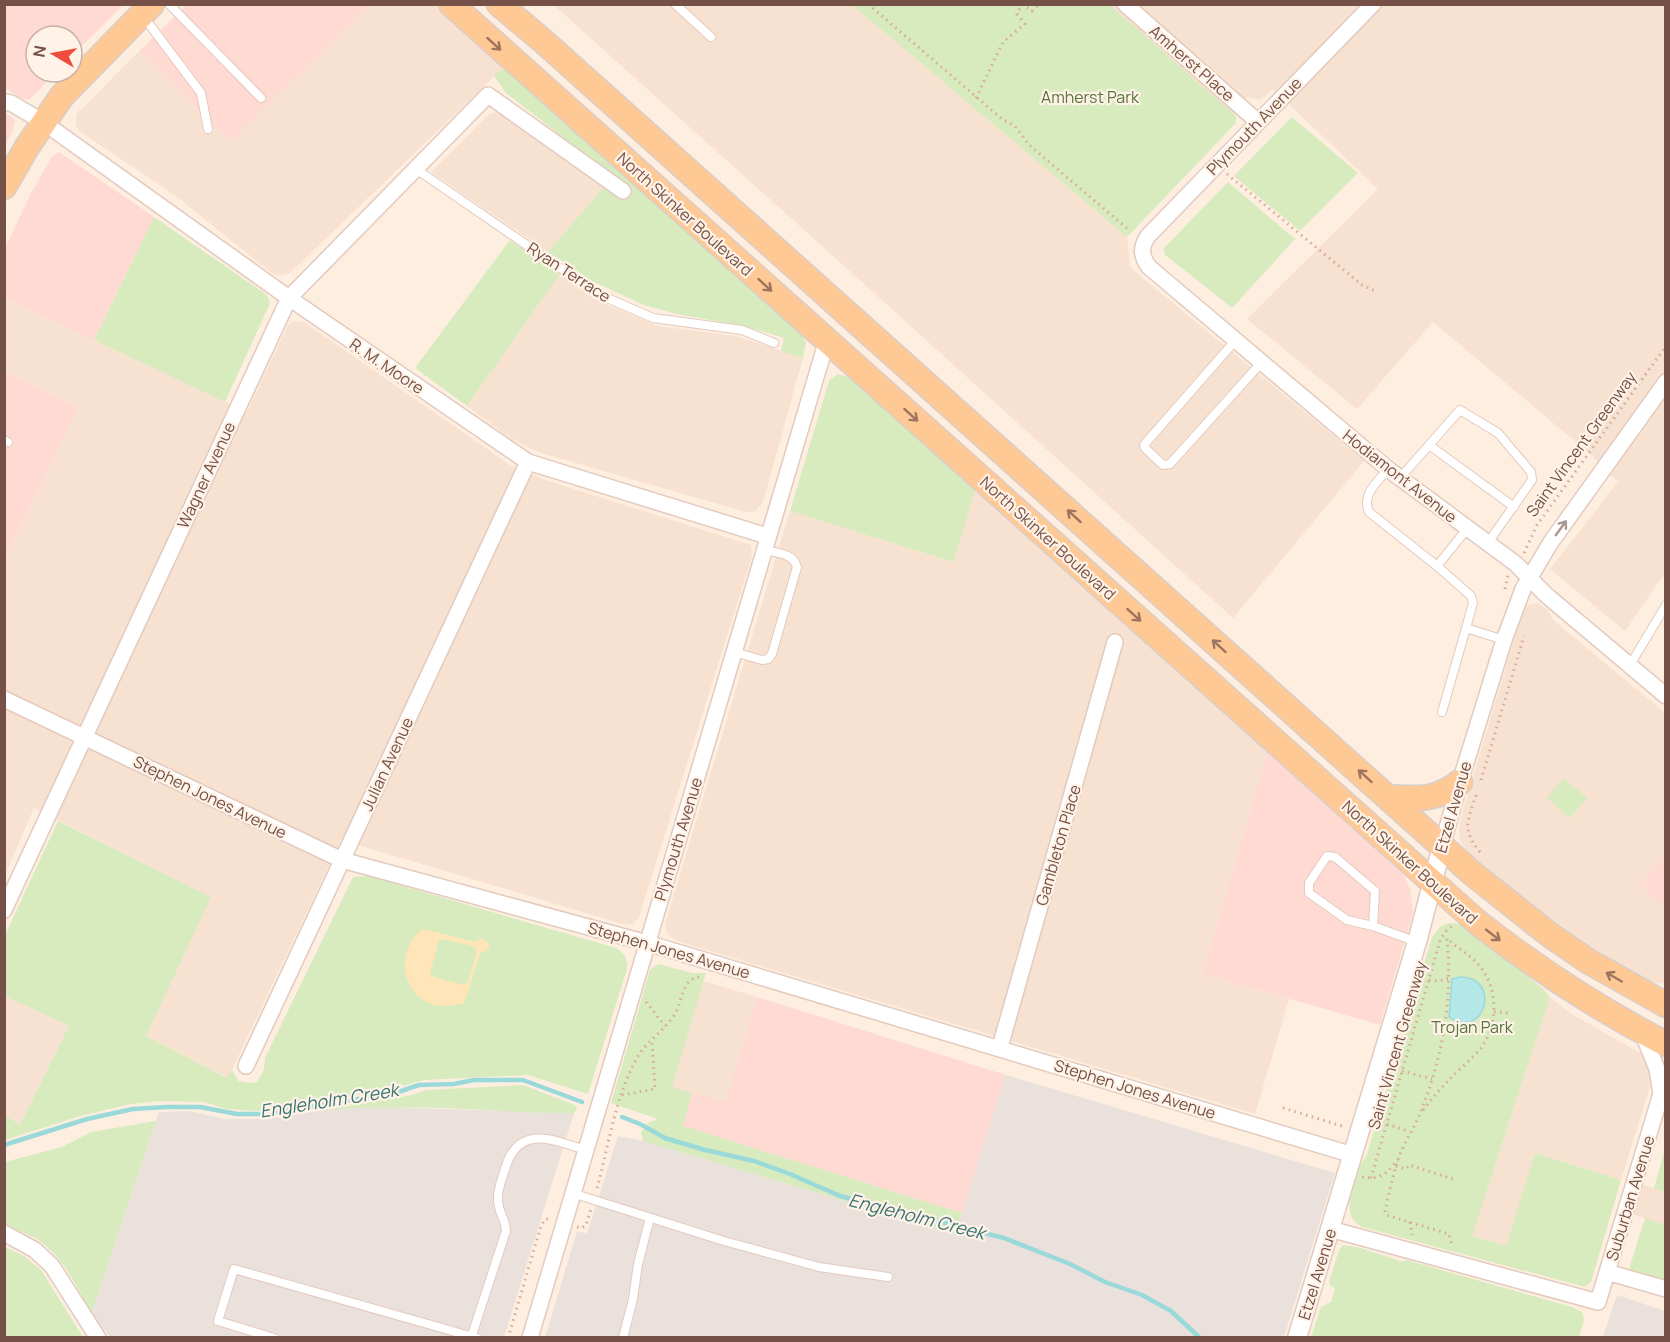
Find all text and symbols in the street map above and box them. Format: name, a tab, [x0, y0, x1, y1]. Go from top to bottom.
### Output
street label: Amherst Place	[1145, 20, 1239, 106]
north arrow	[24, 24, 84, 84]
one-way arrow	[487, 37, 502, 51]
text: N	[27, 44, 51, 59]
street label: Plymouth Avenue	[1202, 72, 1306, 180]
park label: Amherst Park	[1041, 86, 1140, 108]
street label: North Skinker Boulevard	[612, 147, 758, 281]
street label: Ryan Terrace	[523, 237, 615, 307]
one-way arrow	[757, 278, 772, 292]
street label: R. M. Moore	[345, 333, 429, 399]
street label: Saint Vincent Greenway	[1521, 367, 1642, 521]
one-way arrow	[903, 408, 918, 422]
street label: Wagner Avenue	[172, 418, 240, 532]
street label: Hodiamont Avenue	[1338, 424, 1462, 528]
street label: North Skinker Boulevard	[975, 471, 1121, 605]
one-way arrow	[1067, 509, 1082, 523]
one-way arrow	[1554, 521, 1567, 537]
one-way arrow	[1126, 608, 1141, 622]
one-way arrow	[1212, 639, 1227, 653]
street label: Julian Avenue	[356, 714, 418, 814]
street label: Stephen Jones Avenue	[130, 750, 290, 844]
street label: Etzel Avenue	[1429, 759, 1477, 855]
one-way arrow	[1358, 769, 1373, 783]
street label: Plymouth Avenue	[649, 774, 707, 904]
street label: Gambleton Place	[1030, 782, 1086, 908]
street label: North Skinker Boulevard	[1337, 795, 1483, 929]
street label: Stephen Jones Avenue	[585, 916, 753, 984]
one-way arrow	[1485, 929, 1501, 942]
street label: Saint Vincent Greenway	[1362, 958, 1432, 1132]
one-way arrow	[1606, 970, 1623, 982]
park label: Trojan Park	[1431, 1016, 1514, 1038]
street label: Stephen Jones Avenue	[1051, 1054, 1219, 1124]
water label: Engleholm Creek	[258, 1077, 403, 1123]
street label: Suburban Avenue	[1600, 1133, 1660, 1263]
water label: Engleholm Creek	[846, 1187, 991, 1245]
street label: Etzel Avenue	[1293, 1226, 1341, 1322]

